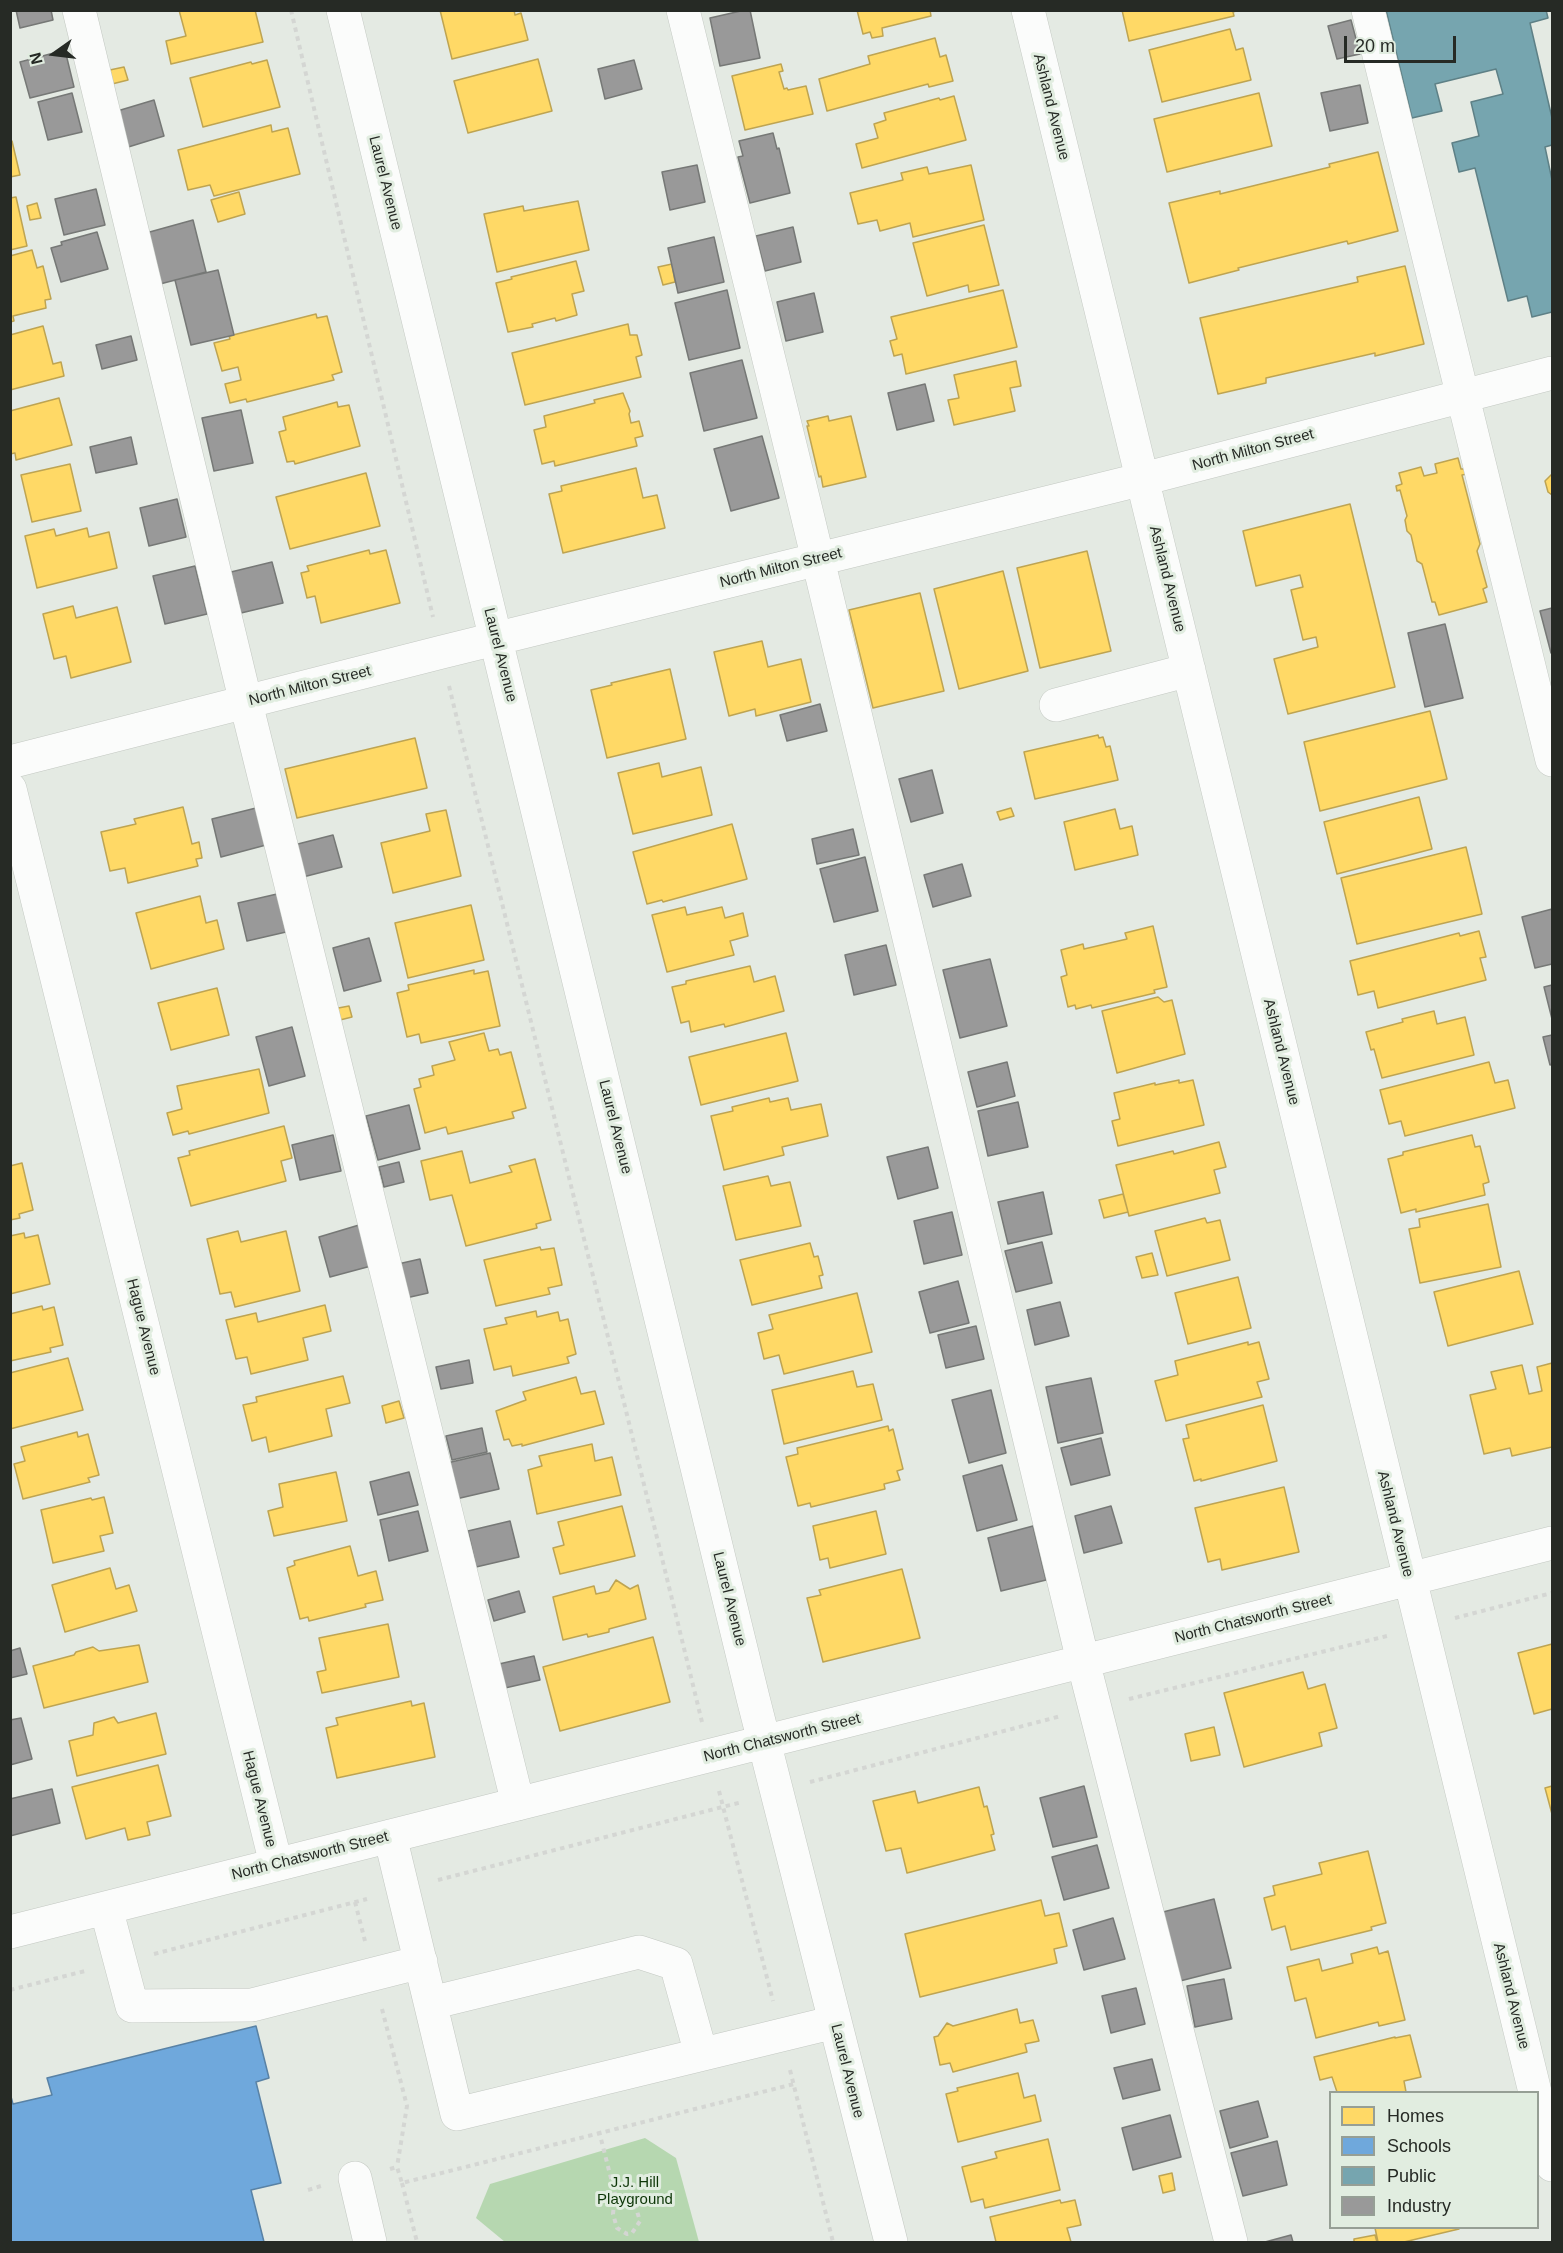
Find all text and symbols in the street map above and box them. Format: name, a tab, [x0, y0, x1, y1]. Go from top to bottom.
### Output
north arrow	[24, 24, 84, 84]
scale bar	[1347, 24, 1460, 62]
text: 20 m	[1355, 36, 1395, 56]
text: N	[26, 51, 46, 66]
street label: Ashland Avenue	[1029, 52, 1073, 162]
street label: Laurel Avenue	[365, 134, 405, 232]
street label: North Milton Street	[1190, 425, 1316, 475]
street label: Ashland Avenue	[1145, 524, 1189, 634]
street label: North Milton Street	[718, 544, 844, 592]
street label: Laurel Avenue	[480, 606, 520, 704]
street label: North Milton Street	[247, 662, 373, 710]
street label: Ashland Avenue	[1259, 997, 1303, 1107]
street label: Laurel Avenue	[595, 1078, 635, 1176]
street label: Hague Avenue	[122, 1277, 164, 1377]
street label: Ashland Avenue	[1373, 1469, 1417, 1579]
street label: Laurel Avenue	[709, 1550, 749, 1648]
street label: North Chatsworth Street	[1173, 1591, 1333, 1647]
street label: North Chatsworth Street	[702, 1710, 862, 1766]
street label: Hague Avenue	[238, 1749, 280, 1849]
street label: North Chatsworth Street	[230, 1828, 390, 1884]
street label: Ashland Avenue	[1489, 1941, 1533, 2051]
street label: Laurel Avenue	[827, 2022, 867, 2120]
legend	[1329, 2091, 1539, 2229]
text: Homes	[1387, 2106, 1444, 2126]
text: Schools	[1387, 2136, 1451, 2156]
text: Public	[1387, 2166, 1436, 2186]
park label: J.J. Hill Playground	[597, 2174, 673, 2209]
text: Industry	[1387, 2196, 1451, 2216]

